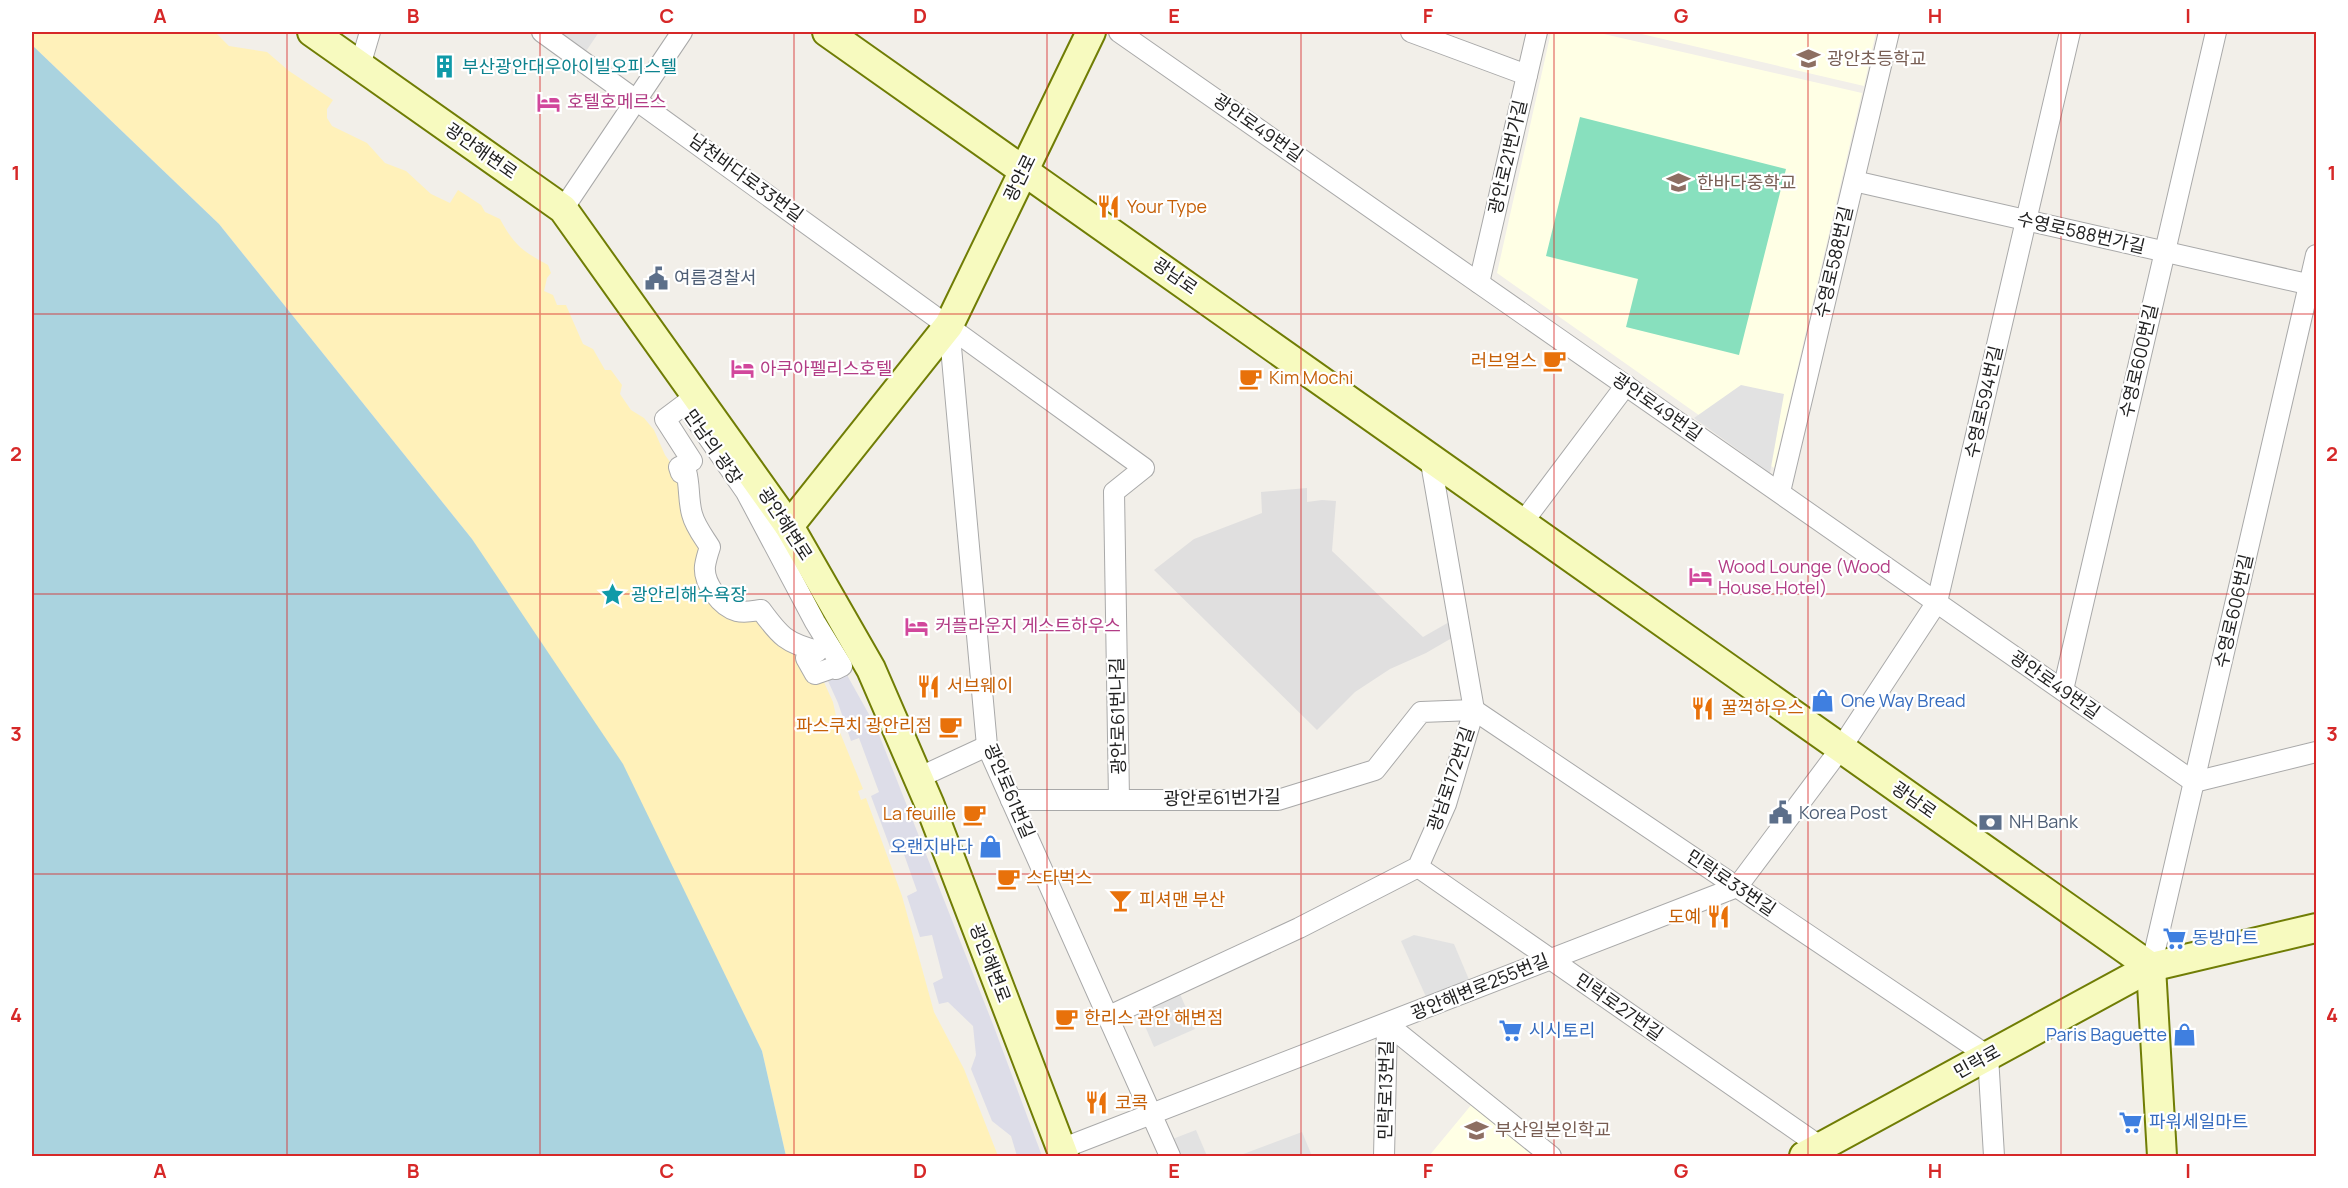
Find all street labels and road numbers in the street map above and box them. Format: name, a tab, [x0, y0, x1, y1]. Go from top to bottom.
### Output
street label: 광안로49번길	[1209, 87, 1308, 167]
street label: 광안로21번가길	[1482, 97, 1532, 216]
street label: 광안해변로	[441, 117, 522, 184]
street label: 남천바다로33번길	[685, 128, 809, 227]
street label: 광안로	[997, 150, 1041, 205]
street label: 수영로588번길	[1809, 203, 1858, 320]
street label: 수영로588번가길	[2015, 206, 2148, 258]
street label: 광남로	[1148, 251, 1203, 299]
street label: 수영로600번길	[2113, 302, 2163, 420]
street label: 수영로594번길	[1958, 343, 2008, 460]
street label: 광안로49번길	[1608, 366, 1707, 446]
street label: 만남의 광장	[679, 404, 748, 489]
street label: 광안해변로	[753, 482, 818, 565]
street label: 수영로606번길	[2208, 552, 2258, 670]
street label: 광안로49번길	[2006, 644, 2105, 724]
street label: 광안로61번나길	[1104, 657, 1130, 775]
street label: 광남로172번길	[1421, 723, 1479, 834]
street label: 광안로61번길	[979, 740, 1041, 842]
street label: 광남로	[1887, 775, 1942, 823]
street label: 광안로61번가길	[1163, 784, 1281, 810]
street label: 민락로33번길	[1682, 844, 1781, 921]
street label: 광안해변로	[965, 920, 1017, 1006]
street label: 광안해변로255번길	[1407, 947, 1552, 1025]
street label: 민락로27번길	[1571, 967, 1668, 1045]
street label: 민락로	[1949, 1039, 2004, 1084]
street label: 민락로13번길	[1372, 1040, 1398, 1140]

